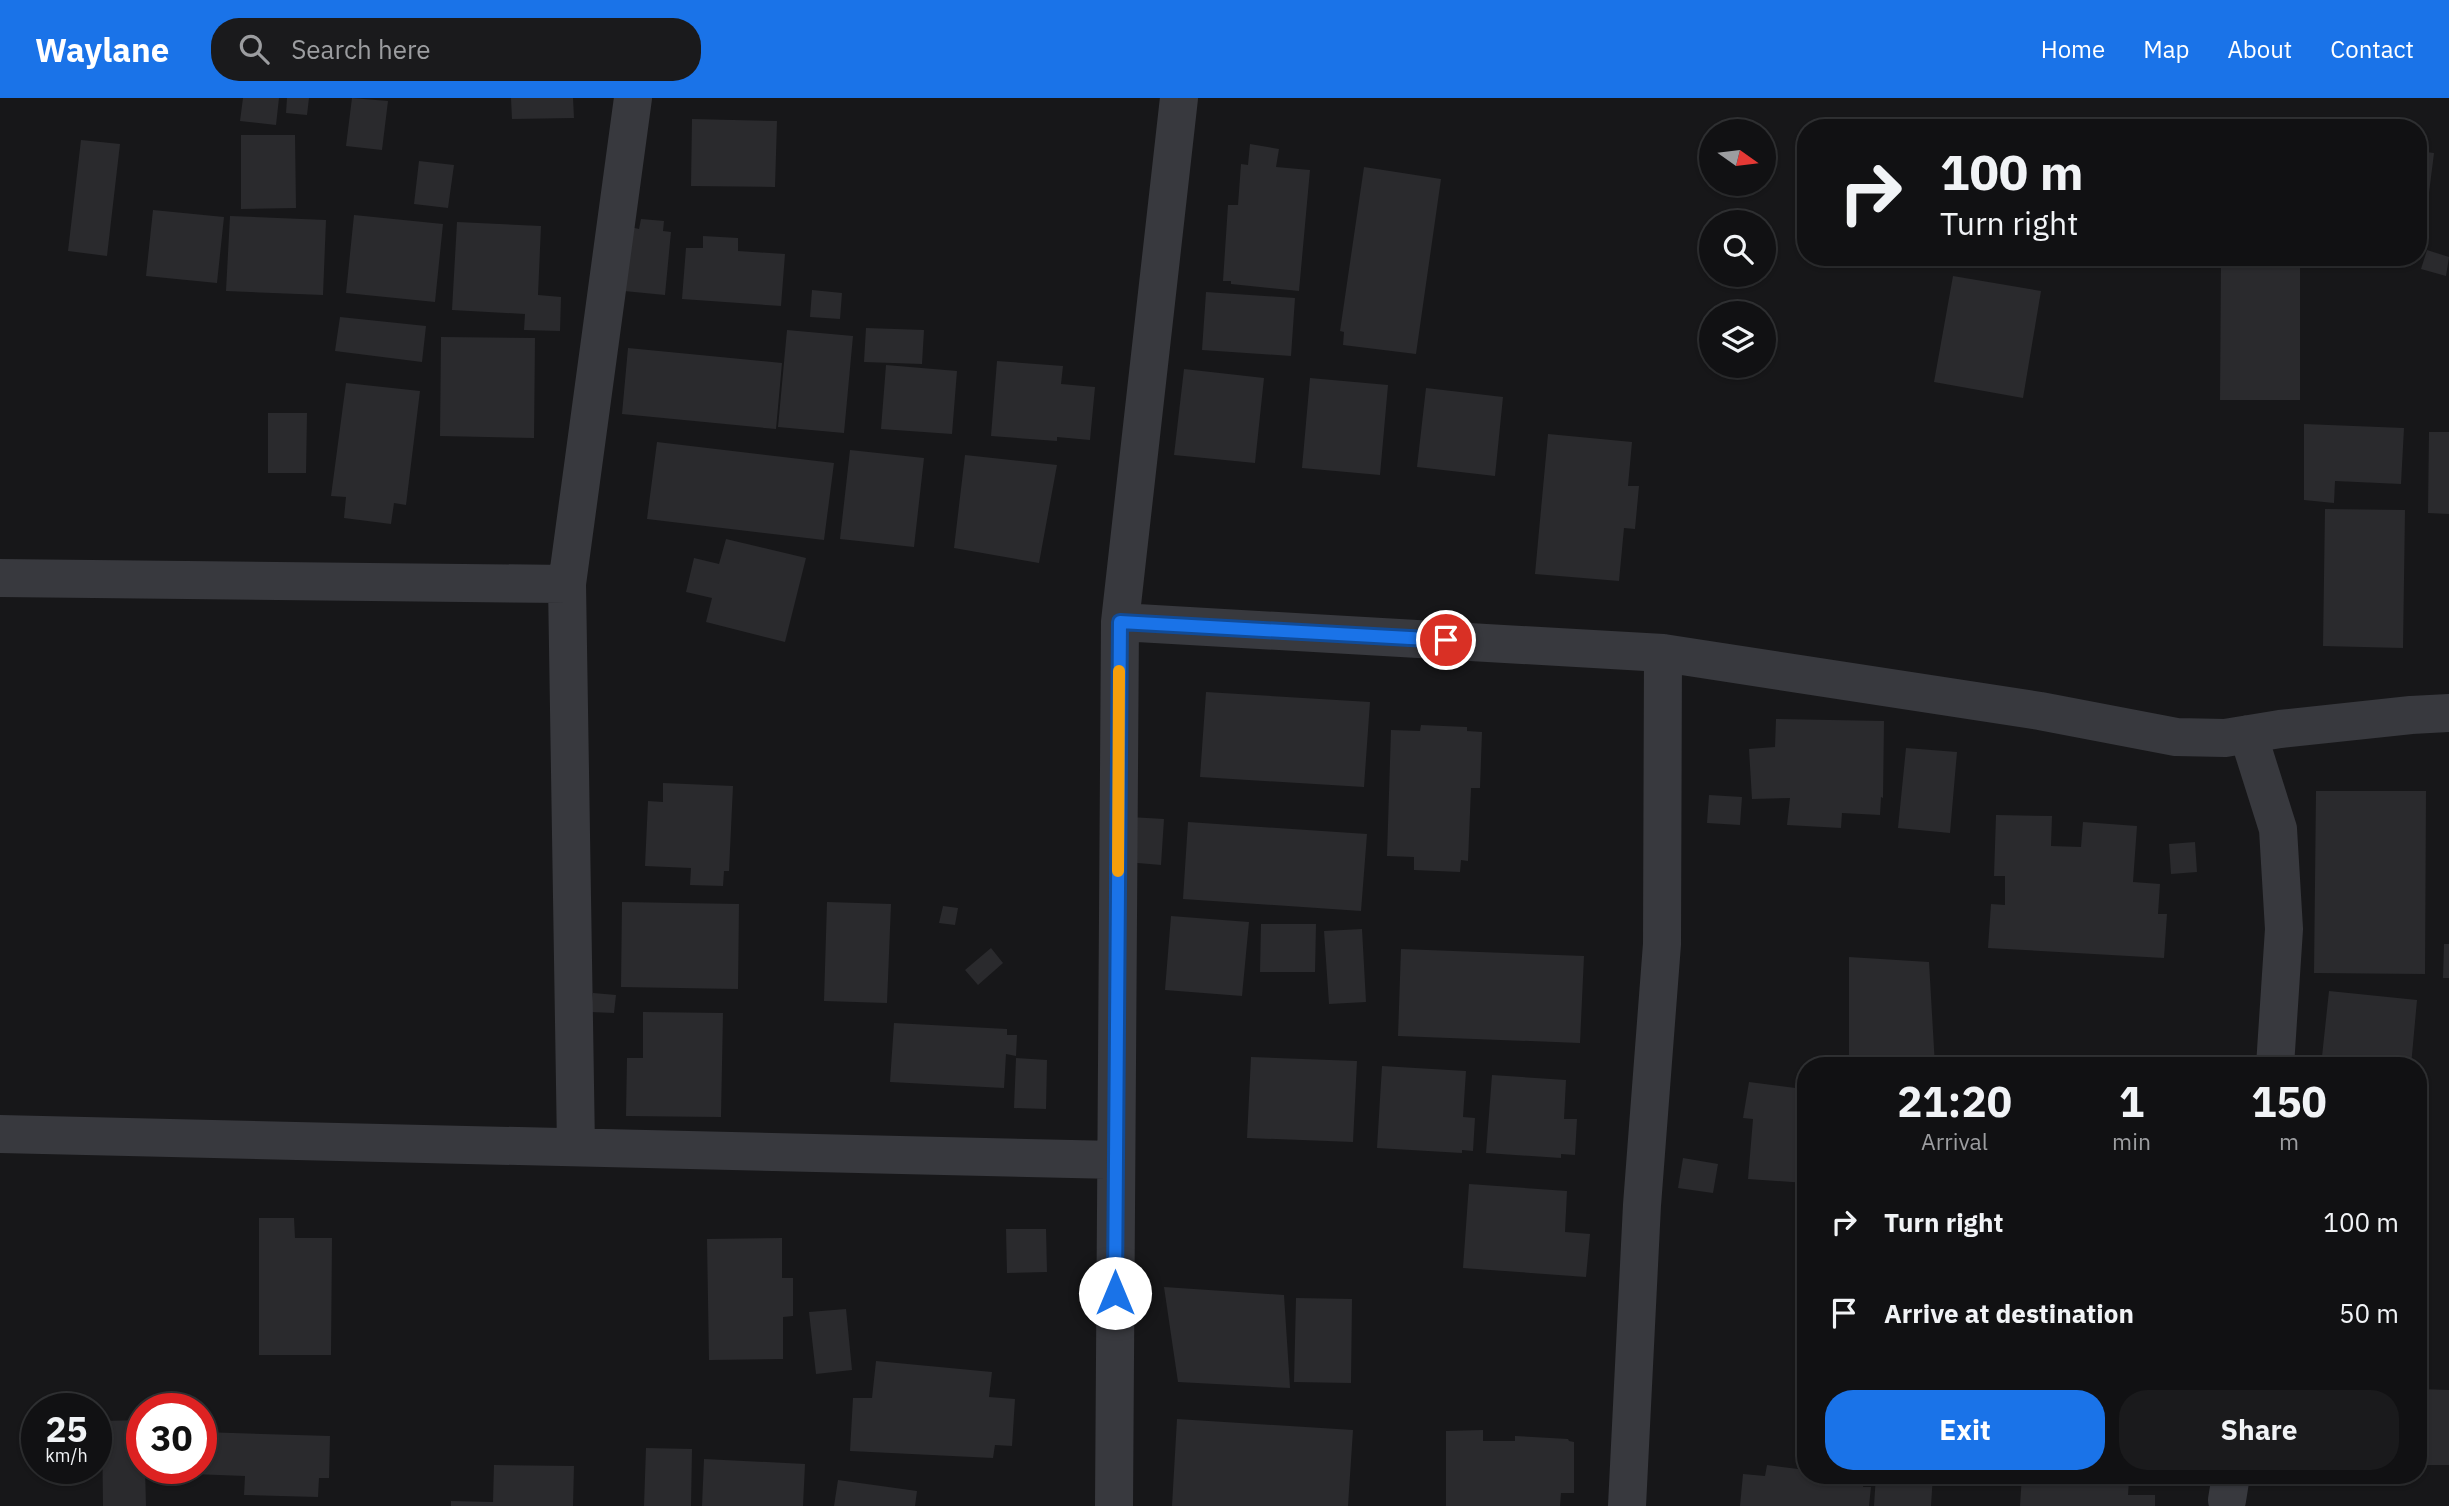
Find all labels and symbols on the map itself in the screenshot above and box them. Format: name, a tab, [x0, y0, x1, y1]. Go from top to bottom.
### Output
north arrow	[1699, 119, 1776, 196]
pin	[1416, 610, 1476, 670]
position arrow	[1078, 1256, 1152, 1330]
speed limit sign: 30	[126, 1393, 217, 1484]

